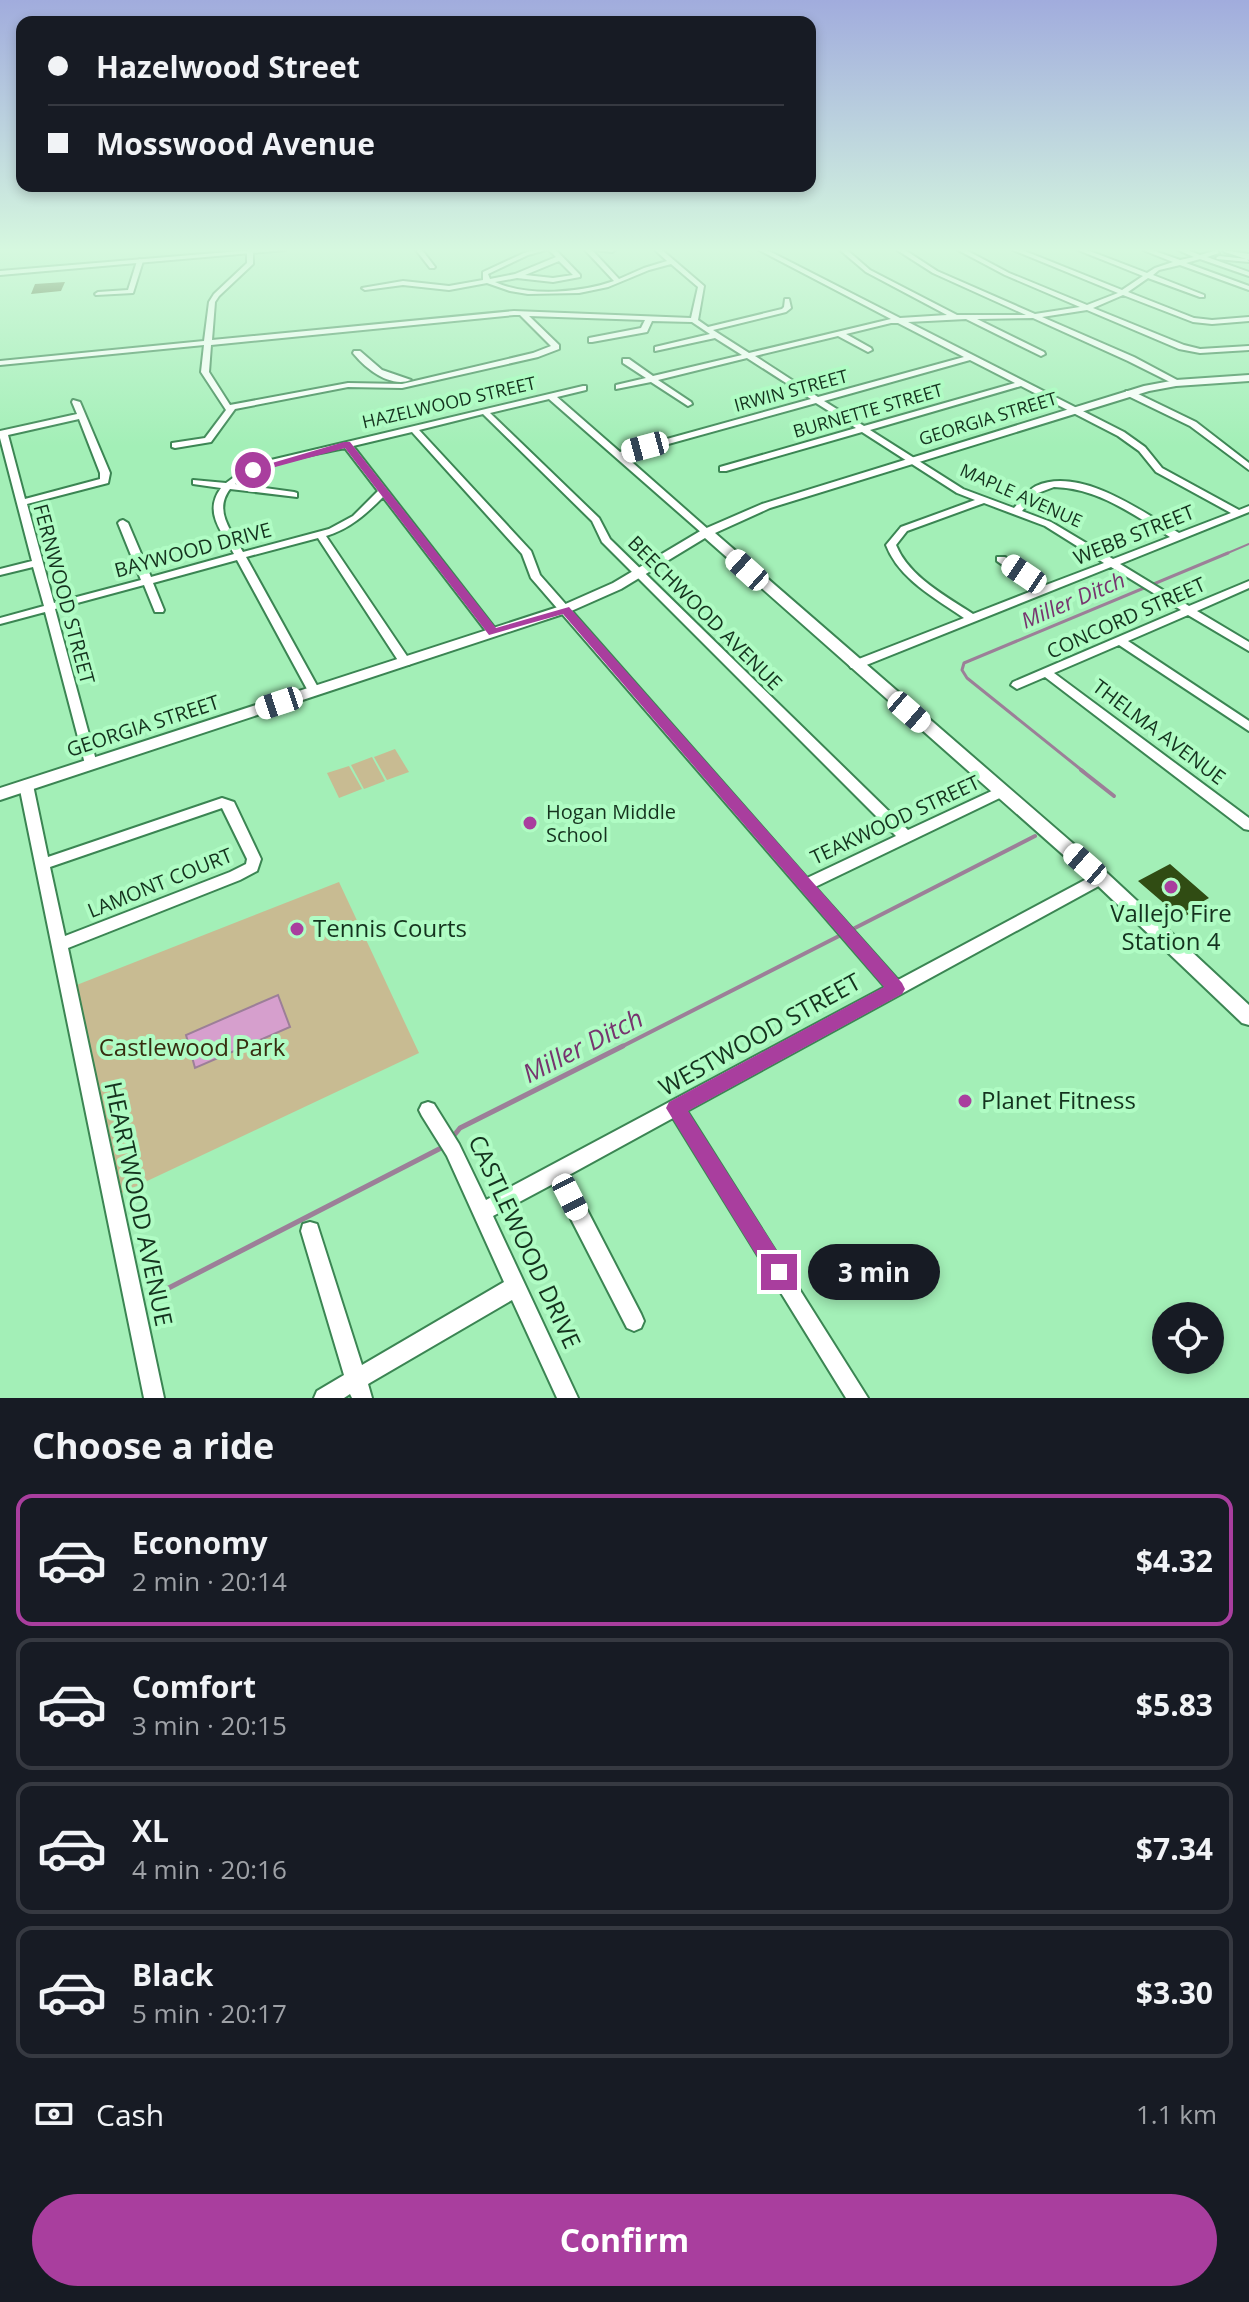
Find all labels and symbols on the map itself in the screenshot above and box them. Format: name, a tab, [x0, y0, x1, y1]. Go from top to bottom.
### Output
street label: IRWIN STREET	[731, 363, 850, 417]
street label: HAZELWOOD STREET	[360, 370, 538, 434]
street label: BURNETTE STREET	[790, 377, 945, 443]
street label: GEORGIA STREET	[916, 386, 1060, 450]
car	[619, 429, 671, 465]
route start	[235, 452, 271, 488]
street label: MAPLE AVENUE	[957, 457, 1086, 533]
street label: WEBB STREET	[1069, 498, 1198, 571]
street label: FERNWOOD STREET	[27, 501, 102, 687]
street label: BAYWOOD DRIVE	[111, 516, 274, 583]
street label: BEECHWOOD AVENUE	[622, 529, 789, 696]
car	[721, 545, 773, 595]
car	[997, 551, 1051, 597]
water label: Miller Ditch	[1016, 564, 1129, 634]
street label: CONCORD STREET	[1042, 570, 1209, 665]
street label: THELMA AVENUE	[1087, 673, 1231, 790]
car	[252, 684, 306, 722]
car	[883, 687, 935, 737]
street label: GEORGIA STREET	[63, 688, 223, 763]
street label: TEAKWOOD STREET	[806, 768, 984, 871]
place label: Hogan Middle School	[546, 798, 676, 848]
marker: Hogan Middle School	[521, 814, 539, 832]
car	[1059, 839, 1111, 889]
street label: LAMONT COURT	[83, 841, 236, 924]
marker: Vallejo Fire Station 4	[1162, 878, 1180, 896]
place label: Vallejo Fire Station 4	[1110, 896, 1232, 957]
place label: Tennis Courts	[313, 911, 467, 944]
marker: Tennis Courts	[288, 920, 306, 938]
street label: WESTWOOD STREET	[652, 964, 866, 1103]
water label: Miller Ditch	[516, 999, 649, 1091]
park label: Castlewood Park	[99, 1030, 286, 1063]
street label: HEARTWOOD AVENUE	[97, 1078, 182, 1329]
place label: Planet Fitness	[981, 1083, 1136, 1116]
marker: Planet Fitness	[956, 1092, 974, 1110]
street label: CASTLEWOOD DRIVE	[461, 1129, 589, 1354]
car	[548, 1170, 592, 1224]
callout: 3 min	[807, 1244, 939, 1300]
route end	[761, 1254, 797, 1290]

